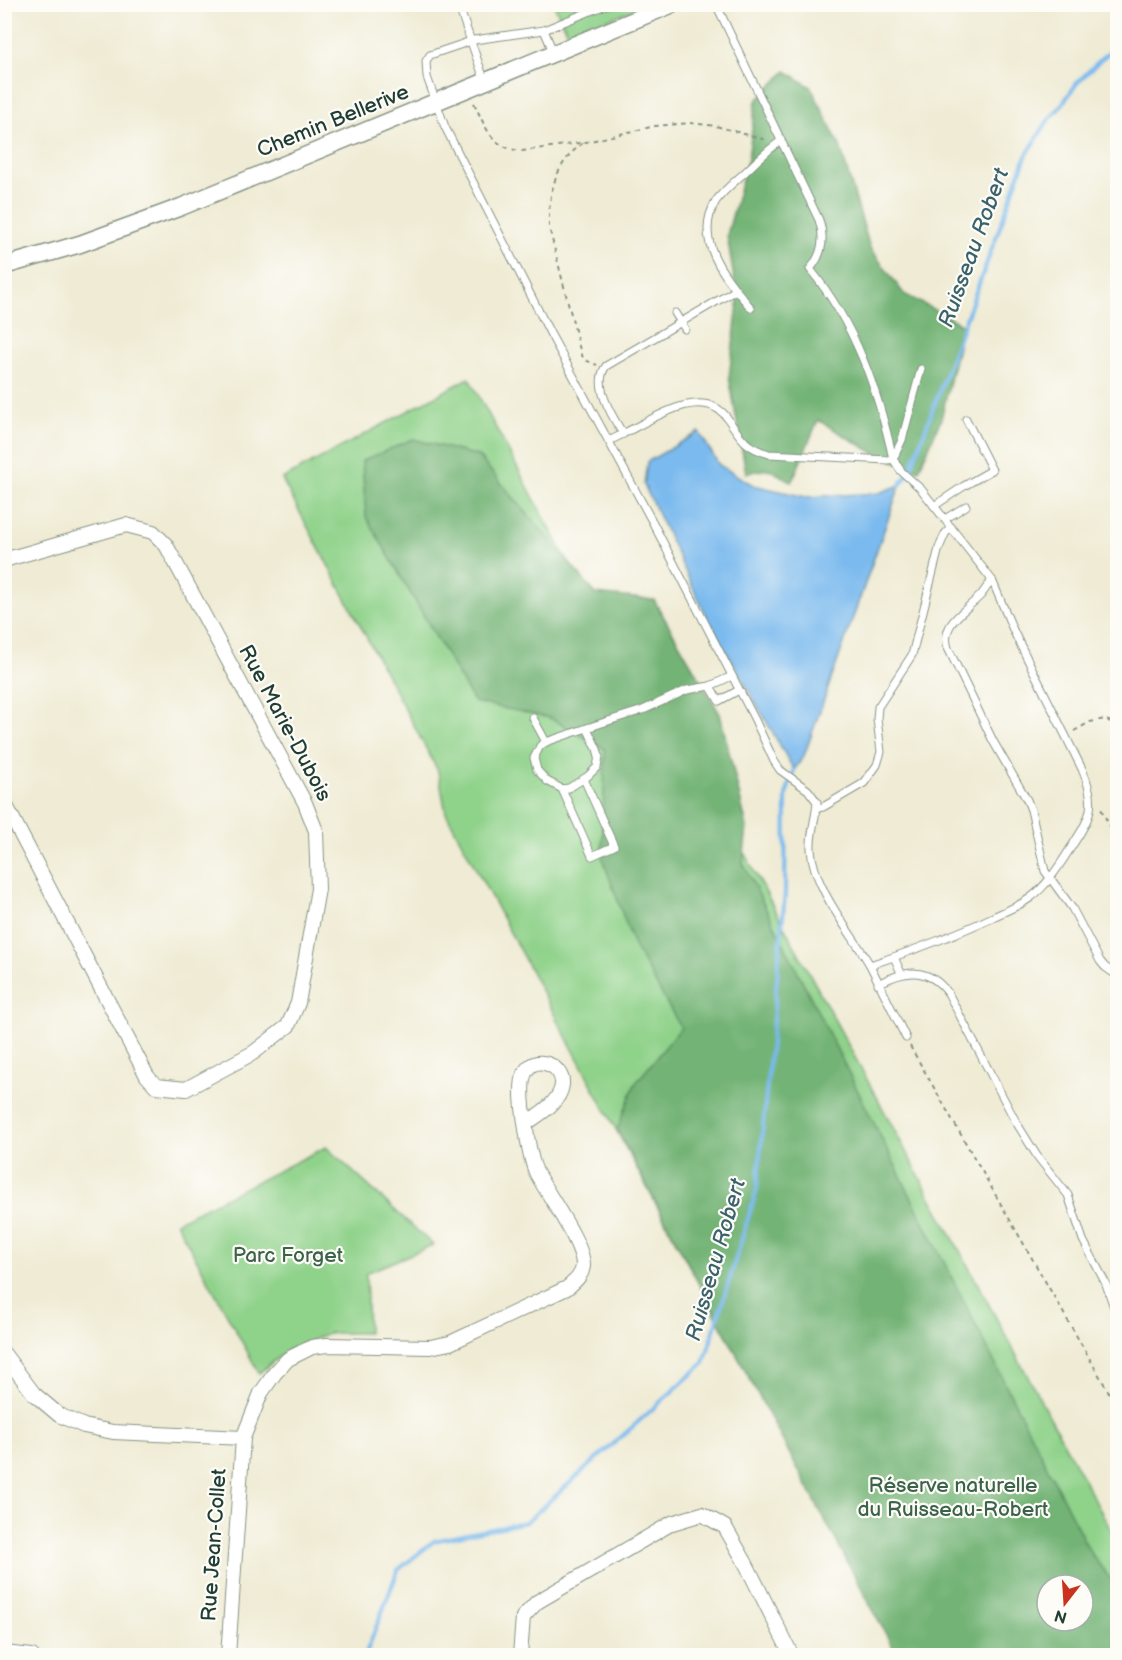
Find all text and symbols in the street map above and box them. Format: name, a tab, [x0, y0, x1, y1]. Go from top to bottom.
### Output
street label: Chemin Bellerive	[254, 79, 412, 163]
water label: Ruisseau Robert	[933, 164, 1016, 331]
street label: Rue Marie-Dubois	[233, 641, 337, 805]
water label: Ruisseau Robert	[680, 1175, 752, 1344]
park label: Parc Forget	[233, 1243, 344, 1268]
street label: Rue Jean-Collet	[196, 1467, 232, 1622]
park label: Réserve naturelle du Ruisseau-Robert	[858, 1473, 1049, 1522]
north arrow	[1035, 1573, 1095, 1633]
text: N	[1053, 1605, 1070, 1627]

